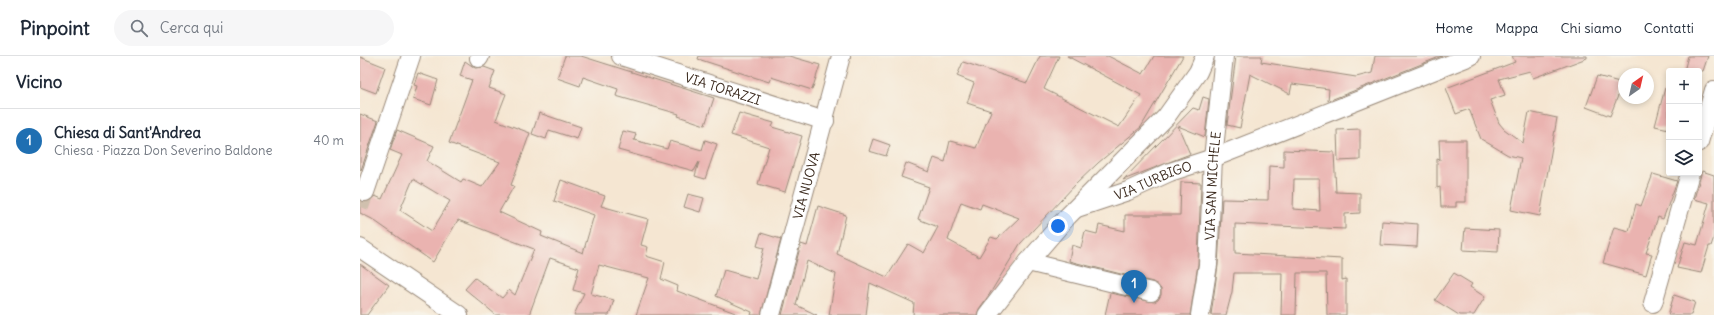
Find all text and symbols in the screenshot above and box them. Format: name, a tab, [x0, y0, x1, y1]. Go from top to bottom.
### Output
search box	[114, 10, 394, 46]
text: Pinpoint	[20, 16, 90, 40]
icon: search	[128, 17, 150, 39]
text: Cerca qui	[160, 18, 223, 37]
text: Home	[1435, 19, 1473, 37]
text: Mappa	[1495, 19, 1538, 37]
text: Chi siamo	[1560, 19, 1622, 37]
text: Contatti	[1644, 19, 1694, 37]
street label: VIA TORAZZI	[683, 68, 763, 109]
north arrow	[1618, 68, 1654, 104]
map controls	[1666, 68, 1702, 176]
button: +	[1666, 68, 1702, 104]
text: Vicino	[16, 71, 62, 93]
button: −	[1666, 104, 1702, 140]
text: Chiesa di Sant'Andrea	[54, 123, 201, 142]
street label: VIA SAN MICHELE	[1201, 130, 1224, 241]
text: 1	[26, 132, 32, 149]
text: 40 m	[313, 132, 344, 149]
button: layers	[1666, 140, 1702, 176]
text: Chiesa · Piazza Don Severino Baldone	[54, 142, 273, 159]
street label: VIA NUOVA	[789, 150, 823, 221]
street label: VIA TURBIGO	[1112, 157, 1194, 204]
your location	[1048, 216, 1068, 236]
pin: 1	[1121, 270, 1147, 303]

